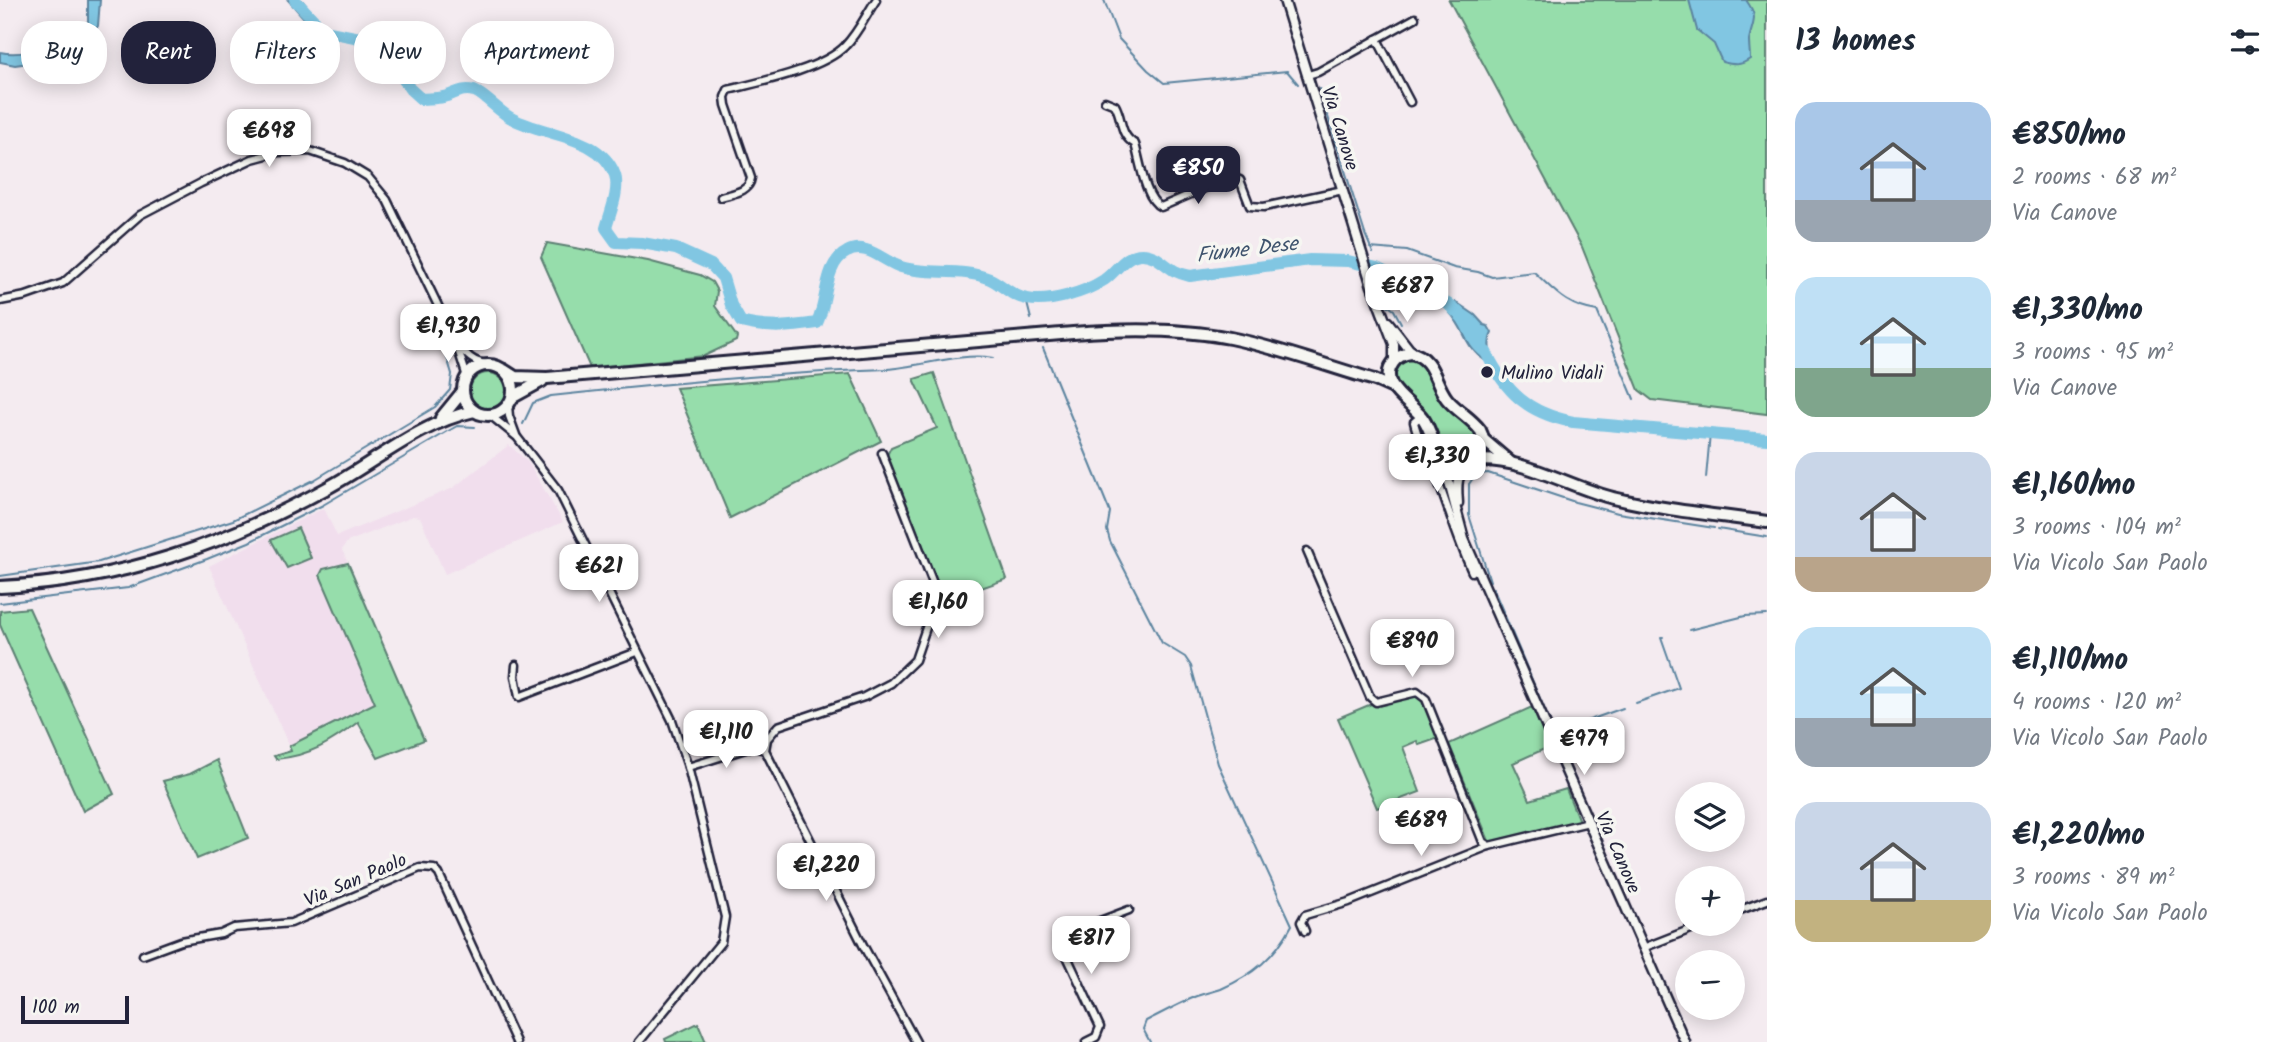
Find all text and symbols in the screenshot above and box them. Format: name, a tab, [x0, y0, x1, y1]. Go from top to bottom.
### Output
text: 13 homes	[1795, 18, 1916, 66]
chip: Buy	[21, 21, 107, 84]
chip: Rent	[121, 21, 216, 84]
chip: Filters	[230, 21, 340, 84]
chip: New	[354, 21, 446, 84]
chip: Apartment	[460, 21, 614, 84]
icon: filters	[2226, 23, 2264, 61]
street label: Via Canove	[1312, 83, 1366, 175]
pin: €698	[228, 110, 310, 169]
text: €850/mo	[2012, 112, 2126, 160]
text: €698	[243, 114, 295, 150]
icon: home	[1851, 130, 1935, 214]
pin: €850	[1157, 146, 1239, 206]
text: €850	[1172, 151, 1224, 187]
text: 2 rooms · 68 m²	[2012, 160, 2176, 196]
text: Via Canove	[2012, 196, 2117, 232]
water label: Fiume Dese	[1195, 228, 1302, 273]
pin: €687	[1366, 264, 1448, 324]
text: €687	[1381, 269, 1433, 305]
text: €1,330/mo	[2012, 287, 2143, 335]
pin: €1,930	[391, 304, 505, 364]
icon: home	[1851, 305, 1935, 389]
text: €1,930	[416, 309, 480, 345]
text: 3 rooms · 95 m²	[2012, 335, 2173, 371]
place label: Mulino Vidali	[1501, 359, 1604, 389]
marker: Mulino Vidali	[1479, 364, 1495, 380]
text: Via Canove	[2012, 371, 2117, 407]
pin: €1,330	[1380, 434, 1494, 494]
text: €1,330	[1405, 439, 1469, 475]
text: €1,160/mo	[2012, 462, 2135, 510]
icon: home	[1851, 480, 1935, 564]
text: 3 rooms · 104 m²	[2012, 510, 2181, 546]
pin: €621	[558, 544, 640, 604]
text: Via Vicolo San Paolo	[2012, 546, 2208, 582]
text: €621	[575, 549, 623, 585]
pin: €1,160	[881, 580, 995, 640]
text: €1,160	[909, 585, 967, 621]
pin: €890	[1371, 620, 1453, 679]
text: €890	[1386, 624, 1438, 660]
text: €1,110/mo	[2012, 637, 2128, 685]
icon: home	[1851, 655, 1935, 739]
text: 4 rooms · 120 m²	[2012, 685, 2181, 721]
pin: €1,110	[669, 710, 783, 770]
text: €1,110	[699, 715, 753, 751]
pin: €979	[1543, 718, 1625, 777]
text: Via Vicolo San Paolo	[2012, 721, 2208, 757]
text: €979	[1560, 722, 1608, 758]
map controls	[1675, 782, 1745, 1020]
button: layers	[1675, 782, 1745, 852]
pin: €689	[1380, 798, 1462, 858]
text: €689	[1395, 803, 1447, 839]
street label: Via Canove	[1586, 807, 1648, 899]
text: €1,220/mo	[2012, 812, 2145, 860]
icon: home	[1851, 830, 1935, 914]
pin: €1,220	[769, 844, 883, 903]
street label: Via San Paolo	[300, 846, 412, 916]
text: €1,220	[793, 848, 859, 884]
text: 3 rooms · 89 m²	[2012, 860, 2175, 896]
button: +	[1675, 866, 1745, 936]
text: Via Vicolo San Paolo	[2012, 896, 2208, 932]
pin: €817	[1050, 916, 1132, 976]
text: €817	[1068, 921, 1114, 957]
button: −	[1675, 950, 1745, 1020]
scale bar	[21, 993, 130, 1025]
text: 100 m	[32, 993, 80, 1023]

